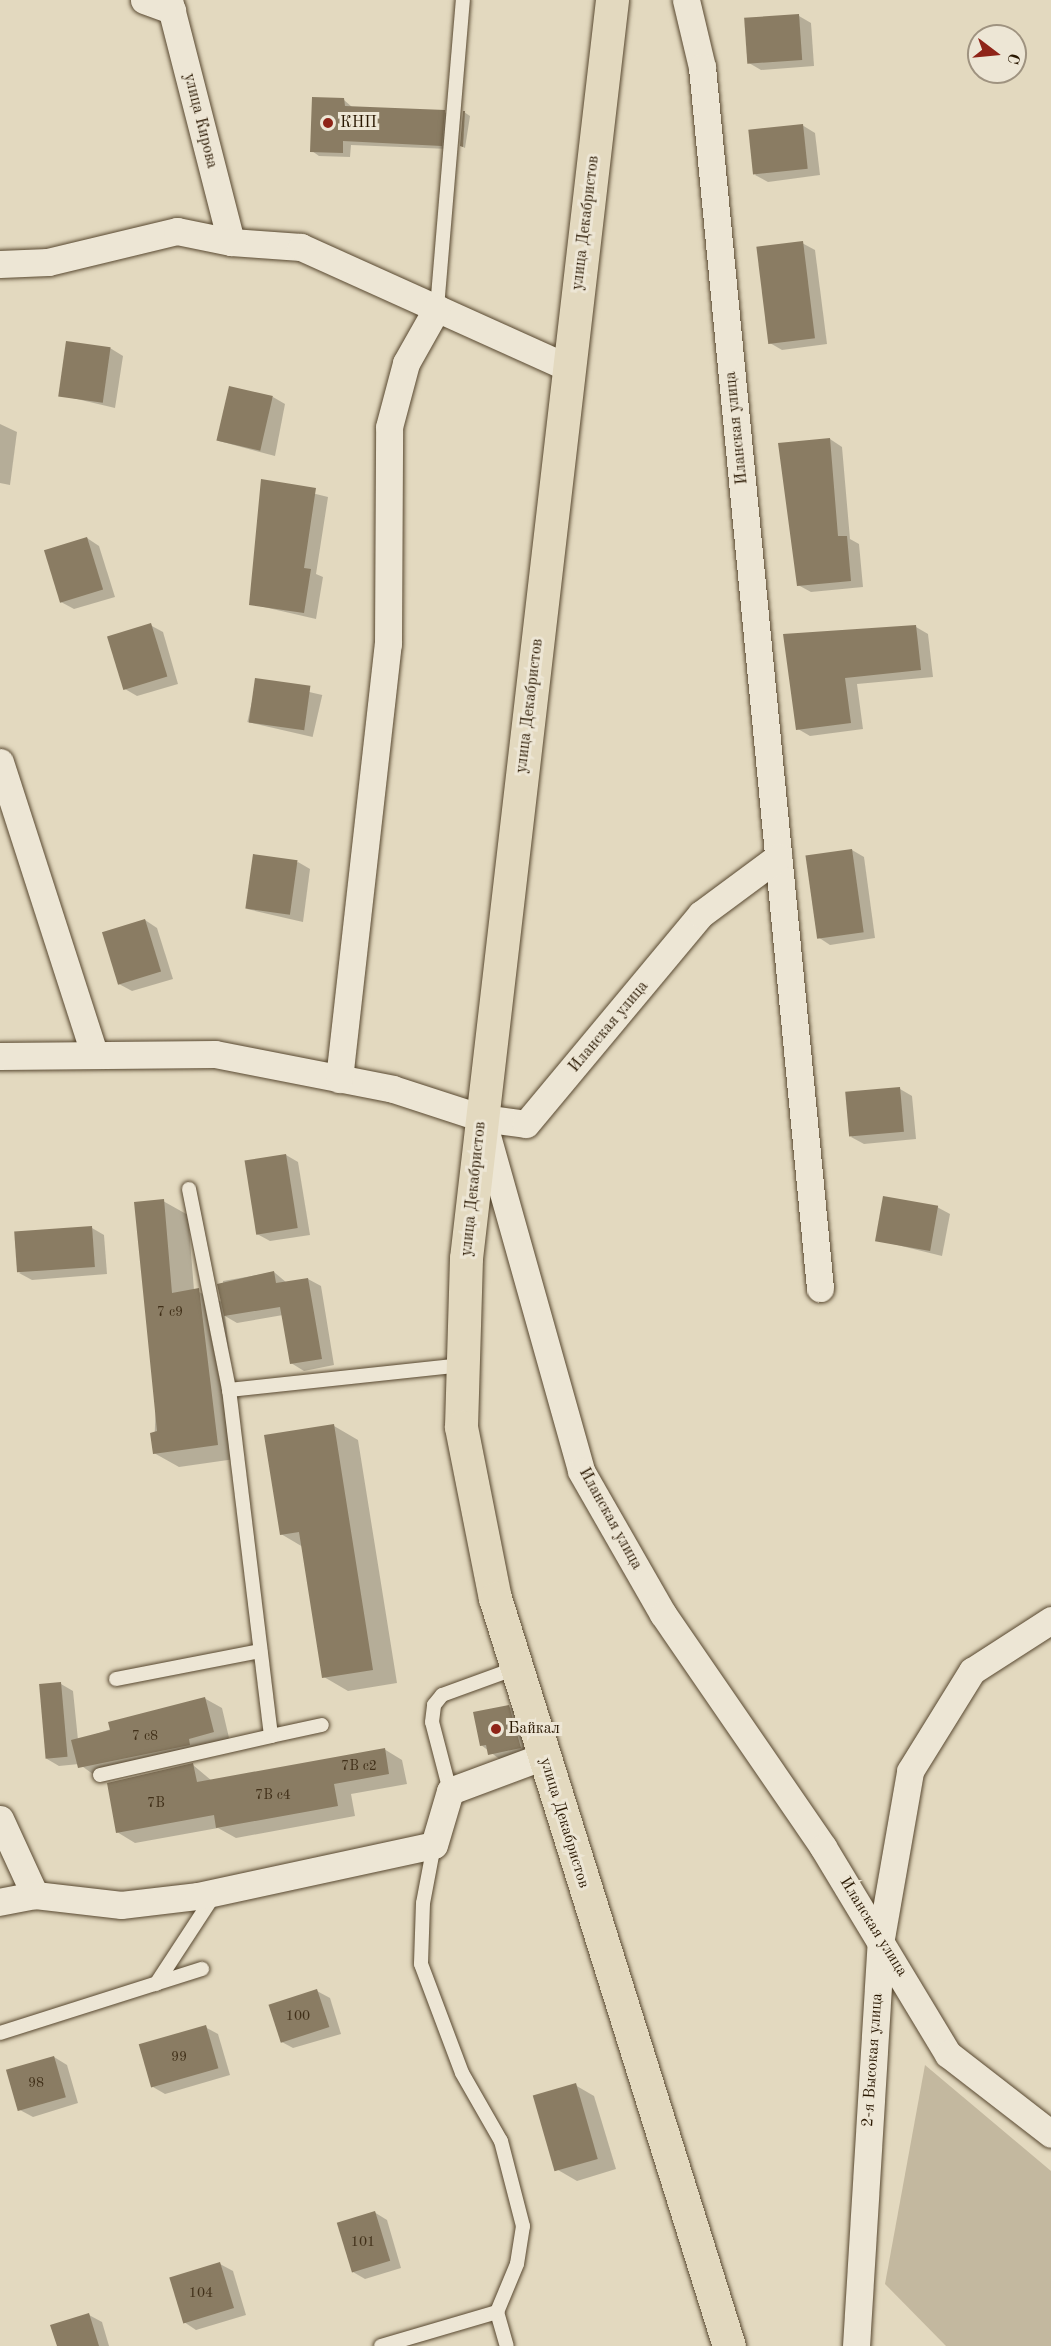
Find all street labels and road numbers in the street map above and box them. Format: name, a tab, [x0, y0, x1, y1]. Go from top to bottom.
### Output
street label: улица Кирова	[179, 71, 221, 171]
street label: улица Декабристов	[568, 155, 604, 291]
street label: Иланская улица	[722, 370, 752, 486]
street label: улица Декабристов	[512, 638, 548, 774]
street label: Иланская улица	[565, 977, 653, 1077]
street label: улица Декабристов	[457, 1121, 491, 1257]
street label: Иланская улица	[574, 1465, 646, 1573]
street label: улица Декабристов	[535, 1755, 593, 1891]
street label: Иланская улица	[835, 1874, 911, 1980]
street label: 2-я Высокая улица	[859, 1992, 887, 2128]

